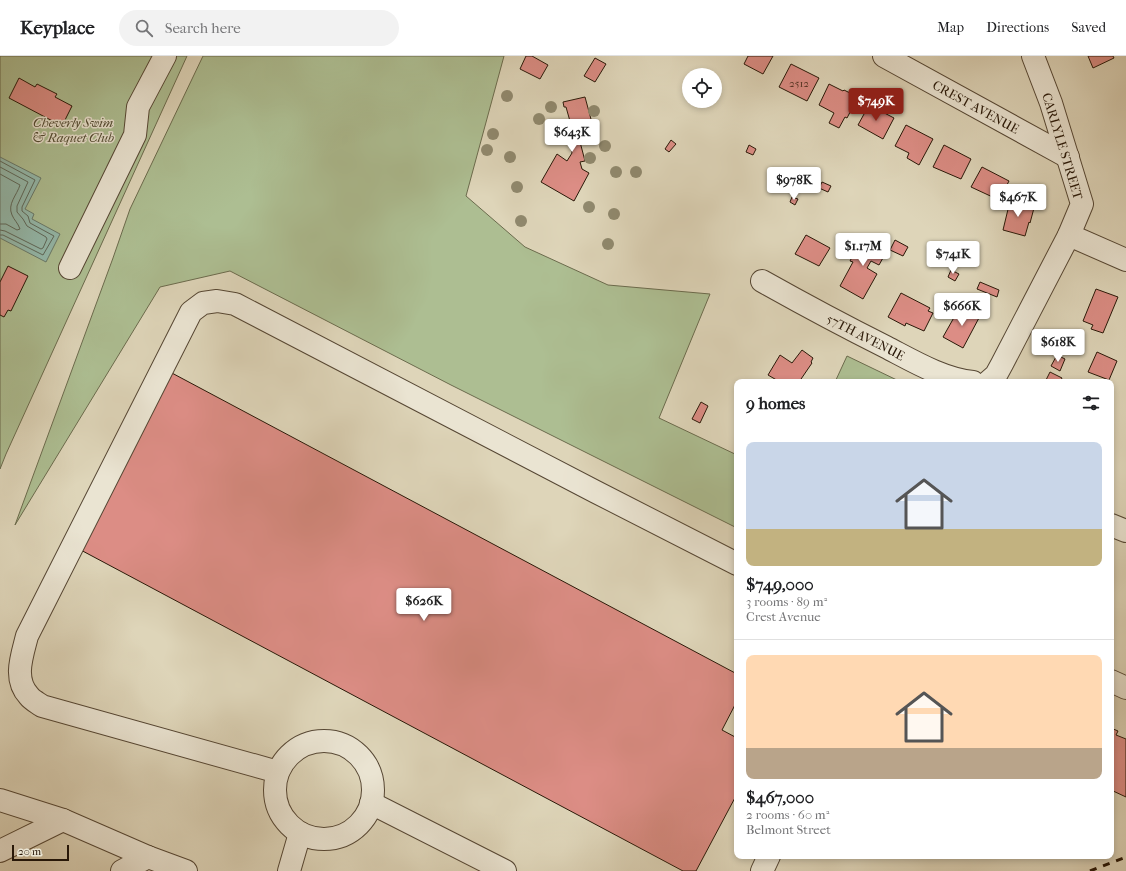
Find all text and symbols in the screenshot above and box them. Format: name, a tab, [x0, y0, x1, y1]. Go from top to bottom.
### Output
search box	[119, 10, 399, 46]
text: Keyplace	[20, 17, 95, 39]
icon: search	[133, 17, 155, 39]
text: Search here	[165, 19, 241, 37]
text: Map	[937, 19, 964, 36]
text: Directions	[986, 19, 1049, 36]
text: Saved	[1071, 19, 1106, 36]
map controls	[682, 68, 722, 108]
button: locate	[682, 68, 722, 108]
house number: 2512	[789, 77, 809, 90]
street label: CREST AVENUE	[930, 77, 1022, 137]
pin: $749K	[848, 88, 904, 122]
street label: CARLYLE STREET	[1039, 91, 1086, 202]
text: $749K	[857, 93, 895, 108]
park label: Cheverly Swim & Raquet Club	[32, 115, 114, 145]
pin: $643K	[544, 119, 600, 153]
text: $643K	[554, 124, 590, 139]
pin: $978K	[766, 167, 822, 201]
text: $978K	[776, 172, 812, 187]
pin: $467K	[990, 184, 1046, 218]
text: $467K	[999, 189, 1037, 204]
pin: $1.17M	[830, 233, 896, 267]
text: $1.17M	[844, 238, 882, 253]
pin: $741K	[925, 241, 981, 275]
text: $741K	[936, 246, 970, 261]
pin: $666K	[934, 293, 990, 327]
text: $666K	[943, 298, 981, 313]
street label: 57TH AVENUE	[824, 311, 907, 364]
pin: $618K	[1030, 329, 1086, 363]
text: $618K	[1041, 334, 1075, 349]
icon: filters	[1080, 392, 1102, 414]
text: 9 homes	[746, 393, 805, 413]
icon: home	[888, 468, 960, 540]
text: $749,000	[746, 574, 814, 594]
pin: $626K	[396, 588, 452, 622]
text: $626K	[405, 593, 443, 608]
text: 3 rooms · 89 m²	[746, 594, 827, 609]
text: Crest Avenue	[746, 609, 821, 624]
icon: home	[888, 681, 960, 753]
text: $467,000	[746, 787, 814, 807]
text: 2 rooms · 60 m²	[746, 807, 829, 822]
text: Belmont Street	[746, 822, 831, 837]
scale bar	[12, 843, 69, 862]
text: 20 m	[18, 845, 41, 858]

